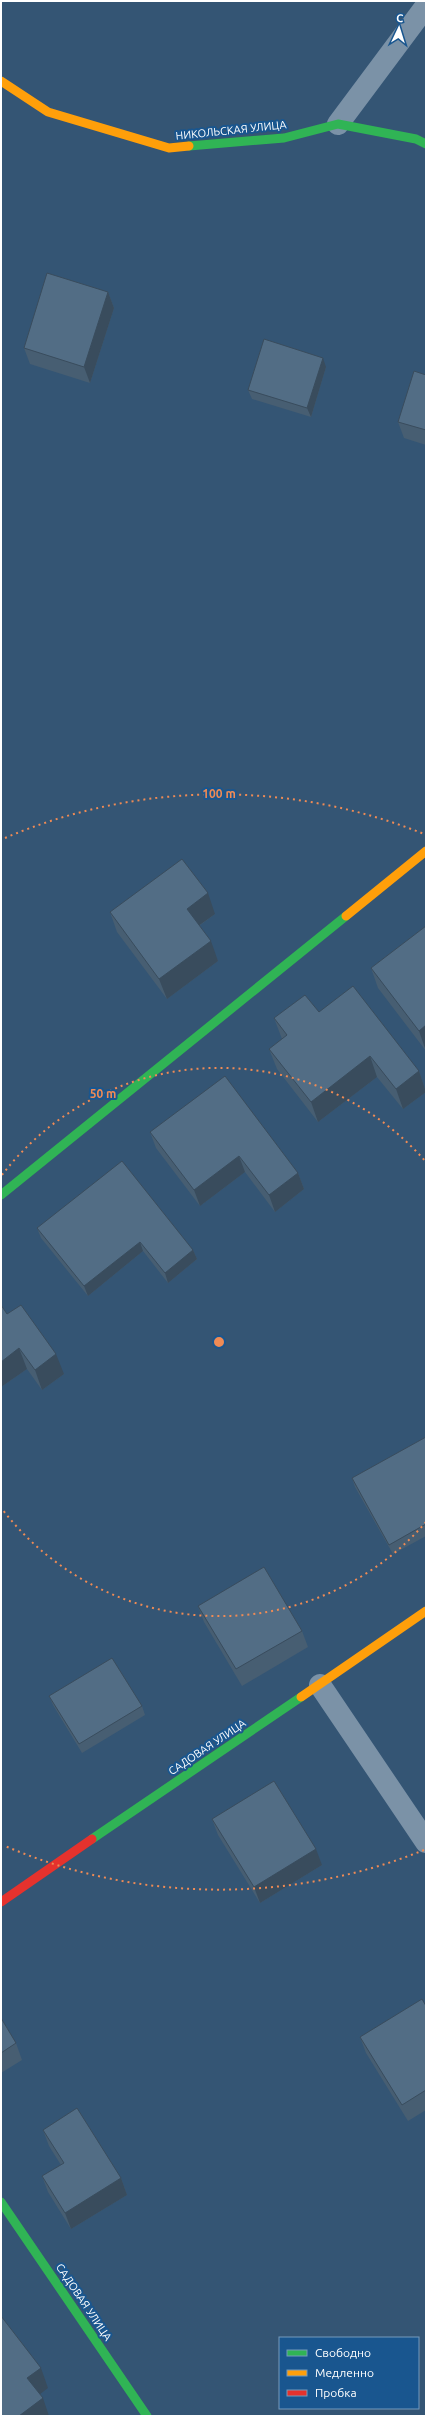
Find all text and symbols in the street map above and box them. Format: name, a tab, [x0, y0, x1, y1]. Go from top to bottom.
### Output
north arrow	[379, 8, 419, 48]
text: С	[396, 12, 404, 24]
street label: НИКОЛЬСКАЯ УЛИЦА	[175, 118, 288, 142]
text: 100 m	[202, 787, 236, 800]
text: 50 m	[90, 1087, 116, 1100]
centre of rings	[212, 1335, 226, 1349]
street label: САДОВАЯ УЛИЦА	[166, 1716, 249, 1777]
street label: САДОВАЯ УЛИЦА	[54, 2261, 115, 2344]
legend	[279, 2337, 419, 2409]
text: Свободно	[315, 2346, 371, 2359]
text: Медленно	[315, 2366, 374, 2379]
text: Пробка	[315, 2386, 357, 2399]

